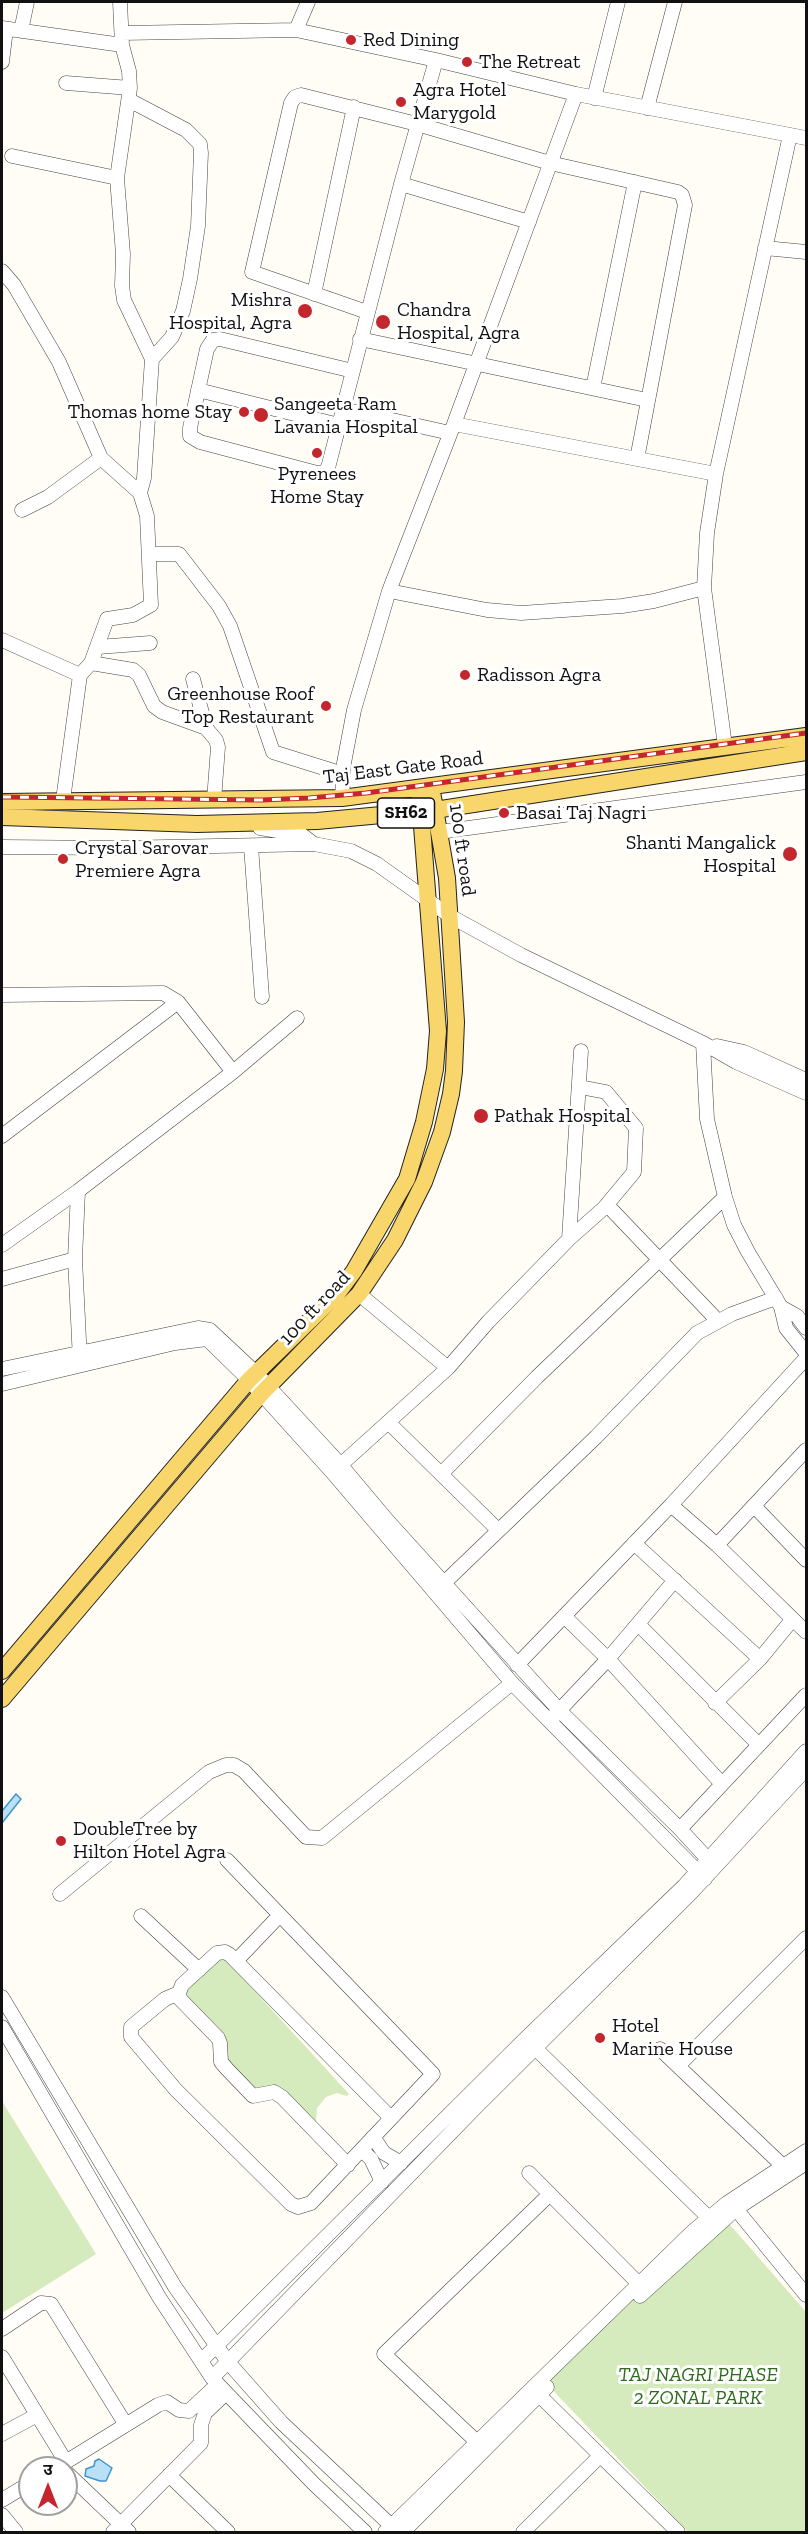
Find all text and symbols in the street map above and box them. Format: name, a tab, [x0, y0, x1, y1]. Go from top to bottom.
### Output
place label: Red Dining	[363, 28, 459, 52]
marker: Red Dining	[344, 33, 358, 47]
place label: The Retreat	[479, 50, 580, 74]
marker: The Retreat	[460, 55, 474, 69]
place label: Agra Hotel Marygold	[413, 78, 506, 125]
marker: Agra Hotel Marygold	[394, 95, 408, 109]
place label: Mishra Hospital, Agra	[169, 288, 292, 335]
place label: Chandra Hospital, Agra	[397, 298, 520, 345]
marker: Mishra Hospital, Agra	[296, 302, 314, 320]
marker: Chandra Hospital, Agra	[374, 313, 392, 331]
place label: Sangeeta Ram Lavania Hospital	[274, 392, 418, 439]
place label: Thomas home Stay	[68, 400, 232, 424]
marker: Thomas home Stay	[237, 405, 251, 419]
marker: Sangeeta Ram Lavania Hospital	[252, 406, 270, 424]
marker: Pyrenees Home Stay	[310, 446, 324, 460]
place label: Pyrenees Home Stay	[270, 462, 364, 509]
place label: Radisson Agra	[477, 663, 601, 687]
marker: Radisson Agra	[458, 668, 472, 682]
place label: Greenhouse Roof Top Restaurant	[167, 682, 314, 729]
marker: Greenhouse Roof Top Restaurant	[319, 699, 333, 713]
street label: Taj East Gate Road	[322, 746, 484, 790]
road number: SH62	[378, 798, 434, 828]
place label: Basai Taj Nagri	[516, 801, 646, 825]
street label: 100 ft road	[444, 802, 480, 898]
marker: Basai Taj Nagri	[497, 806, 511, 820]
place label: Shanti Mangalick Hospital	[626, 831, 776, 878]
place label: Crystal Sarovar Premiere Agra	[75, 836, 209, 883]
marker: Shanti Mangalick Hospital	[781, 845, 799, 863]
marker: Crystal Sarovar Premiere Agra	[56, 852, 70, 866]
place label: Pathak Hospital	[494, 1104, 631, 1128]
marker: Pathak Hospital	[472, 1107, 490, 1125]
street label: 100 ft road	[275, 1266, 355, 1350]
place label: DoubleTree by Hilton Hotel Agra	[73, 1817, 226, 1864]
marker: DoubleTree by Hilton Hotel Agra	[54, 1834, 68, 1848]
place label: Hotel Marine House	[612, 2014, 733, 2061]
marker: Hotel Marine House	[593, 2031, 607, 2045]
park label: TAJ NAGRI PHASE 2 ZONAL PARK	[618, 2363, 778, 2410]
north arrow	[18, 2456, 78, 2516]
text: उ	[43, 2460, 53, 2479]

